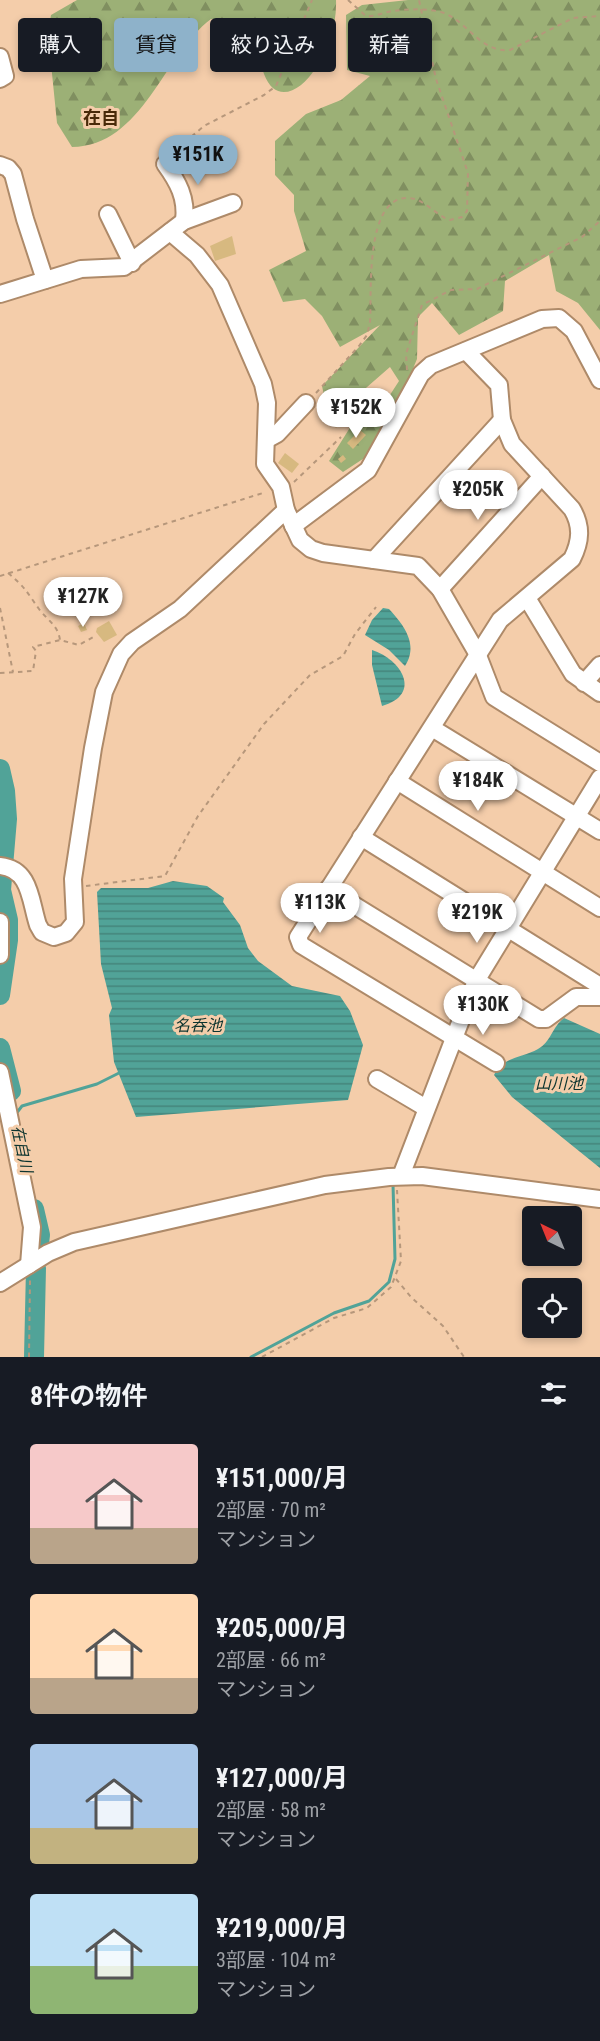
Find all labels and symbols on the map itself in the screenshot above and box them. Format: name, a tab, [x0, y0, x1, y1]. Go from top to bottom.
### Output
district label: 在自	[83, 107, 119, 128]
pin: ¥151K	[156, 135, 240, 186]
pin: ¥152K	[314, 388, 398, 439]
pin: ¥205K	[436, 470, 520, 521]
pin: ¥127K	[41, 577, 125, 628]
pin: ¥184K	[436, 761, 520, 812]
pin: ¥113K	[278, 883, 362, 934]
pin: ¥219K	[435, 893, 519, 944]
pin: ¥130K	[441, 985, 525, 1036]
water label: 名呑池	[174, 1016, 224, 1035]
water label: 山川池	[535, 1074, 585, 1093]
water label: 在自川	[8, 1124, 37, 1176]
north arrow	[522, 1206, 582, 1266]

